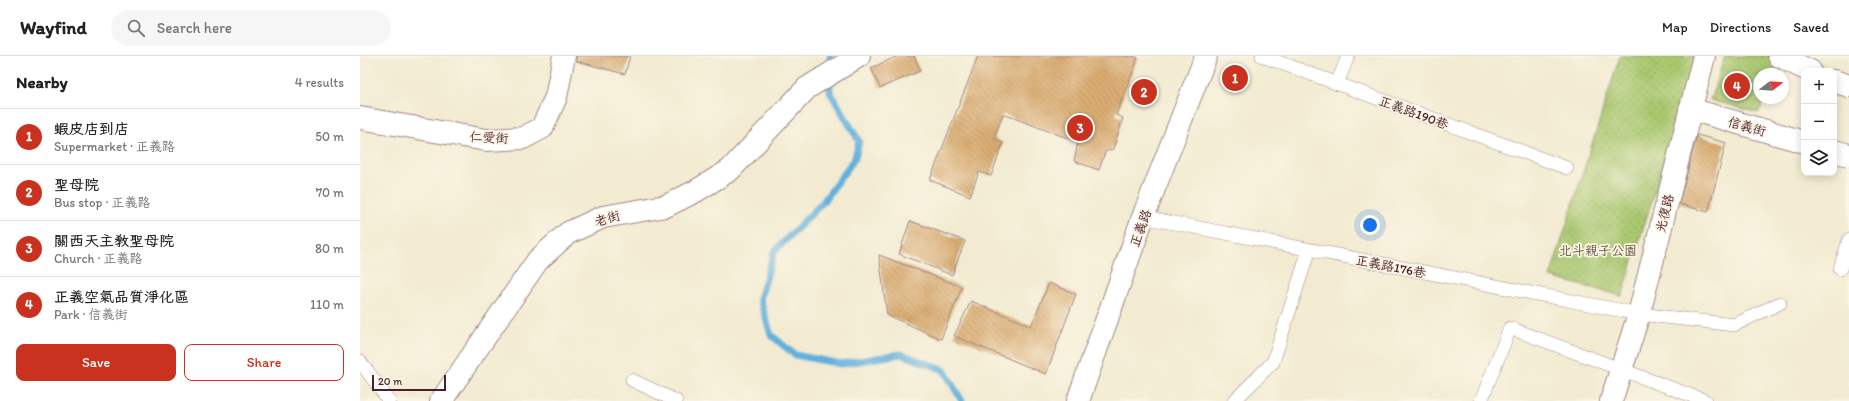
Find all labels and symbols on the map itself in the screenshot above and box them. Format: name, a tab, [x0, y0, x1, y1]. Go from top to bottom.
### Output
pin: 1	[1222, 63, 1248, 93]
north arrow	[1753, 68, 1789, 104]
pin: 4	[1724, 71, 1750, 101]
pin: 2	[1131, 77, 1157, 107]
street label: 正義路190巷	[1377, 93, 1451, 132]
pin: 3	[1067, 113, 1093, 143]
street label: 信義街	[1726, 114, 1768, 139]
street label: 仁愛街	[469, 129, 509, 146]
street label: 光復路	[1652, 192, 1676, 234]
street label: 正義路	[1127, 207, 1154, 249]
street label: 老街	[593, 208, 622, 229]
your location	[1360, 215, 1380, 235]
park label: 北斗親子公園	[1559, 243, 1637, 258]
street label: 正義路176巷	[1354, 252, 1427, 281]
scale bar	[372, 373, 446, 392]

